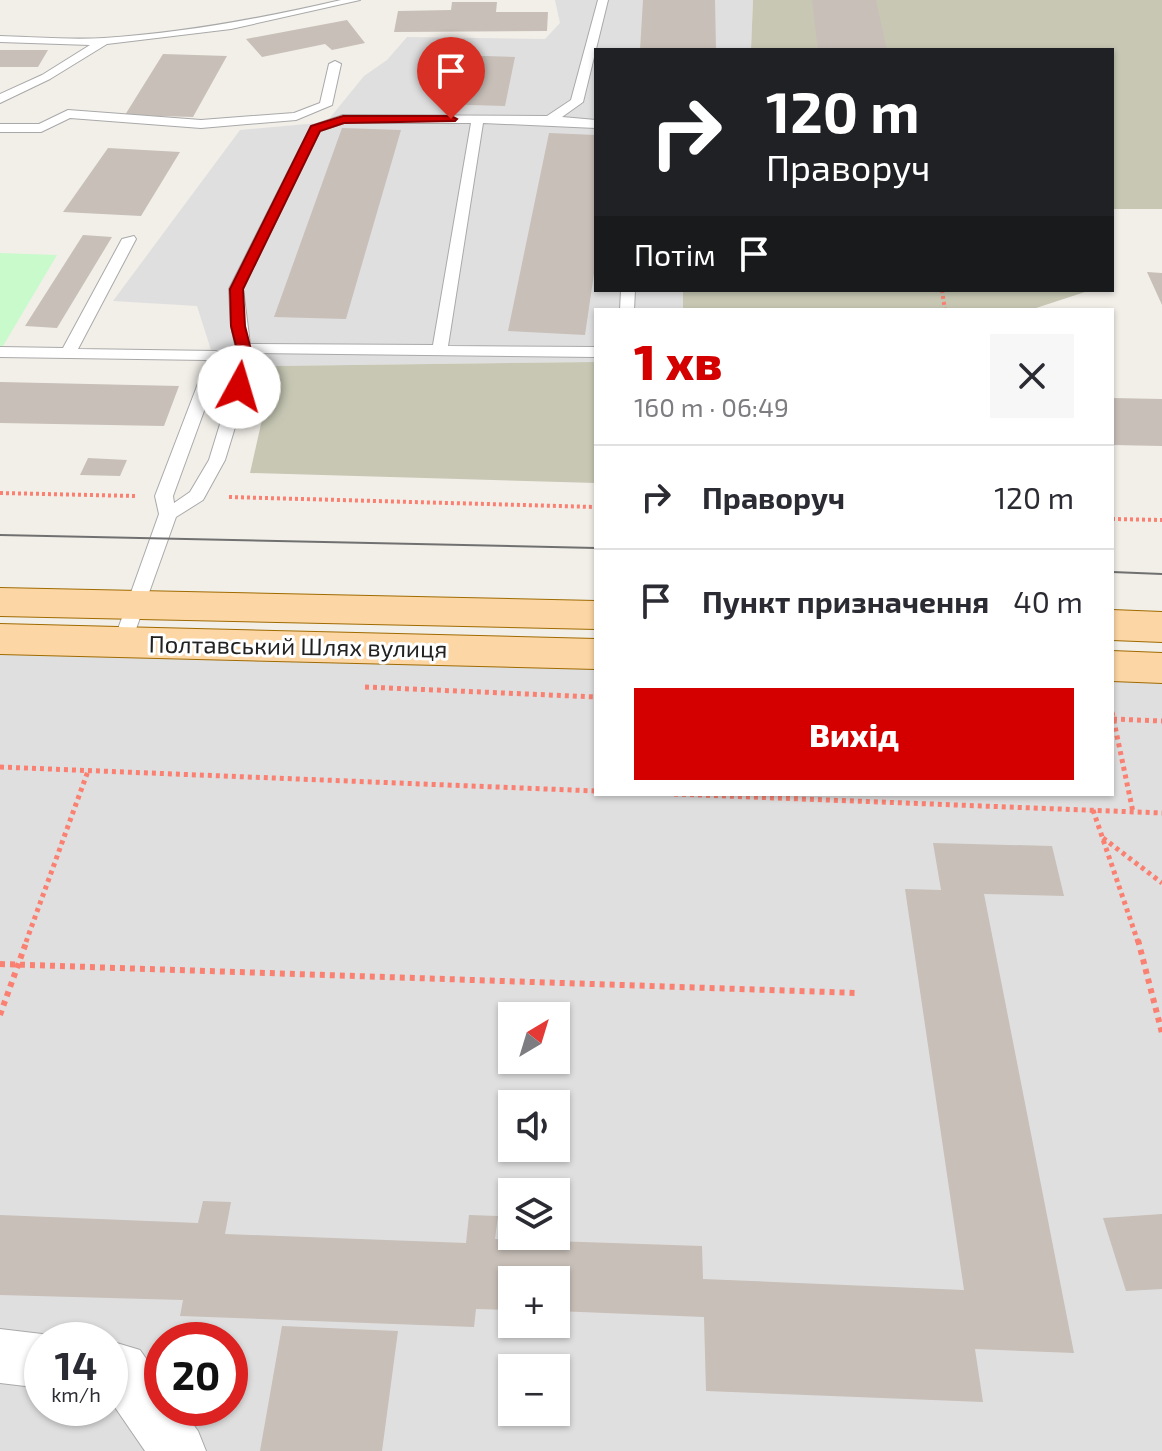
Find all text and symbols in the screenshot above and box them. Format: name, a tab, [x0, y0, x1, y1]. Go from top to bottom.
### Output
pin	[417, 37, 485, 119]
icon: arrive	[429, 49, 473, 93]
text: 120 m	[766, 77, 920, 144]
icon: right	[634, 80, 738, 184]
text: Праворуч	[766, 145, 931, 188]
icon: arrive	[732, 232, 776, 276]
text: Потім	[634, 236, 716, 272]
text: 1 хв	[634, 332, 722, 390]
button: close	[990, 334, 1074, 418]
position arrow	[197, 345, 281, 429]
text: 160 m · 06:49	[634, 391, 789, 422]
icon: right	[634, 475, 678, 519]
text: Праворуч	[702, 479, 845, 515]
text: 120 m	[994, 479, 1074, 515]
icon: arrive	[634, 579, 678, 623]
text: Пункт призначення	[702, 583, 989, 619]
text: 40 m	[1013, 583, 1083, 619]
street label: Полтавський Шлях вулиця	[148, 628, 448, 664]
button: Вихід	[634, 688, 1074, 780]
north arrow	[498, 1002, 570, 1074]
map controls	[498, 1002, 570, 1426]
button: sound	[498, 1090, 570, 1162]
button: layers	[498, 1178, 570, 1250]
button: +	[498, 1266, 570, 1338]
speed limit sign: 20	[144, 1322, 248, 1426]
text: 14	[55, 1340, 97, 1388]
button: −	[498, 1354, 570, 1426]
text: km/h	[51, 1382, 101, 1406]

